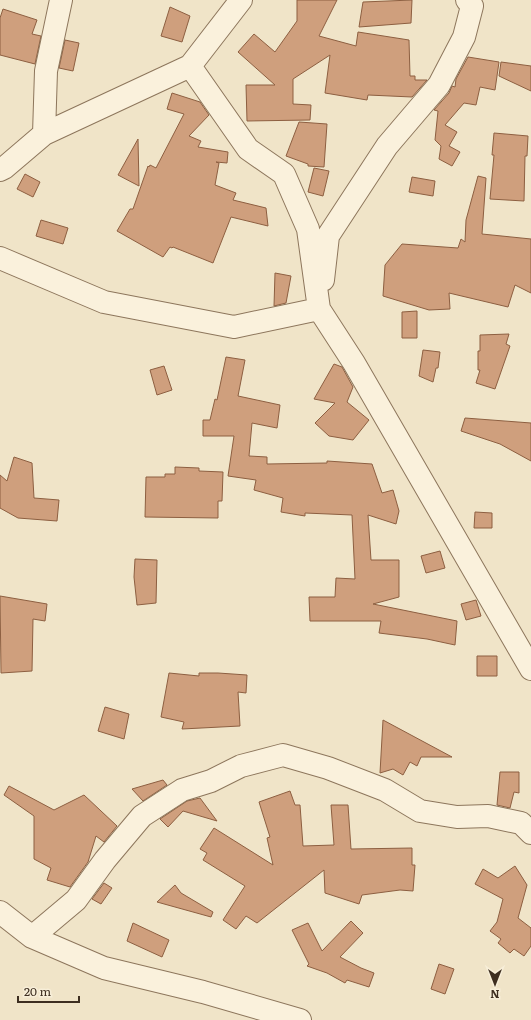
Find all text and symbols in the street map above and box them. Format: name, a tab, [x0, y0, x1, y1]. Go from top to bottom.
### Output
north arrow	[475, 964, 515, 1004]
scale bar	[18, 978, 79, 1004]
text: 20 m	[24, 982, 51, 1000]
text: N	[490, 987, 500, 1003]

